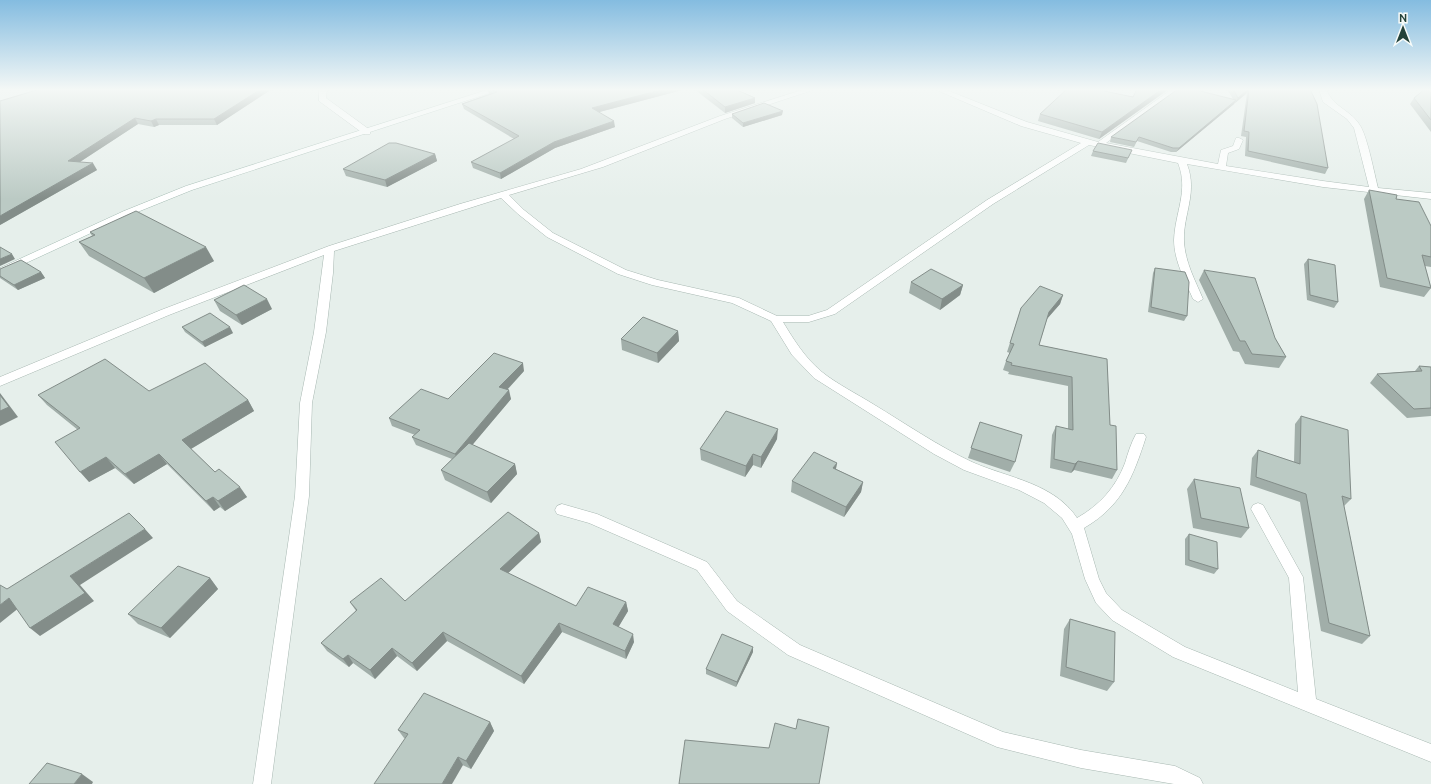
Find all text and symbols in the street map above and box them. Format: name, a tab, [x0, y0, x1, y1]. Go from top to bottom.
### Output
north arrow	[1383, 8, 1423, 48]
text: N	[1399, 12, 1407, 24]

